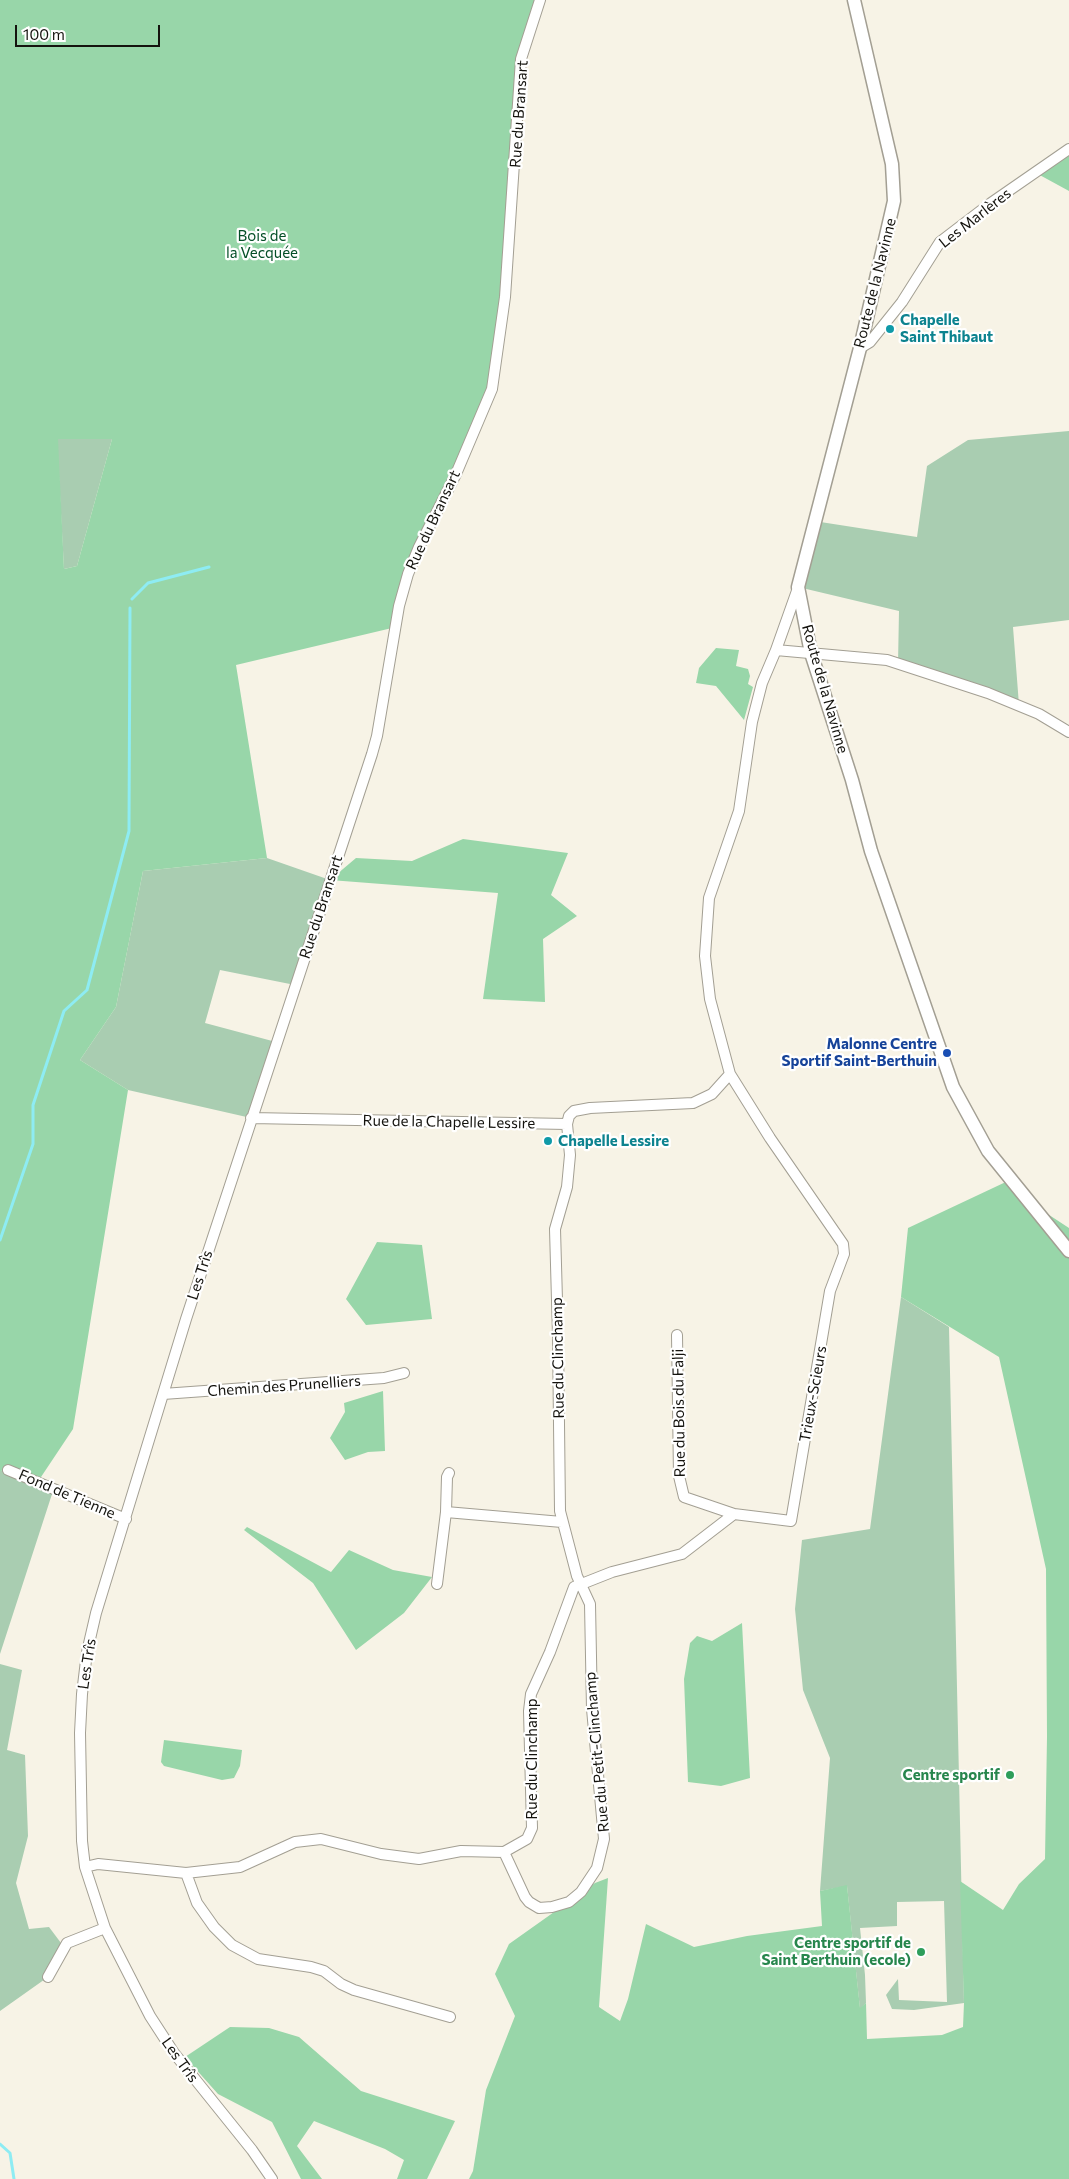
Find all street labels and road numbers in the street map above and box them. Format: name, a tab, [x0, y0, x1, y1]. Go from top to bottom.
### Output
street label: Rue du Bransart	[506, 60, 532, 168]
street label: Les Marlères	[935, 184, 1015, 252]
street label: Route de la Navinne	[850, 216, 900, 350]
street label: Rue du Bransart	[402, 467, 464, 573]
street label: Route de la Navinne	[798, 622, 852, 756]
street label: Rue du Bransart	[296, 853, 346, 961]
street label: Rue de la Chapelle Lessire	[363, 1111, 535, 1133]
street label: Les Trîs	[184, 1248, 216, 1302]
street label: Rue du Clinchamp	[548, 1297, 568, 1419]
street label: Trieux-Scieurs	[796, 1344, 830, 1444]
street label: Rue du Bois du Falji	[669, 1348, 689, 1478]
street label: Chemin des Prunelliers	[207, 1372, 361, 1400]
street label: Fond de Tienne	[16, 1466, 118, 1522]
street label: Les Trîs	[74, 1637, 100, 1691]
street label: Rue du Petit-Clinchamp	[581, 1671, 613, 1833]
street label: Rue du Clinchamp	[523, 1698, 541, 1820]
street label: Les Trîs	[158, 2034, 202, 2086]

